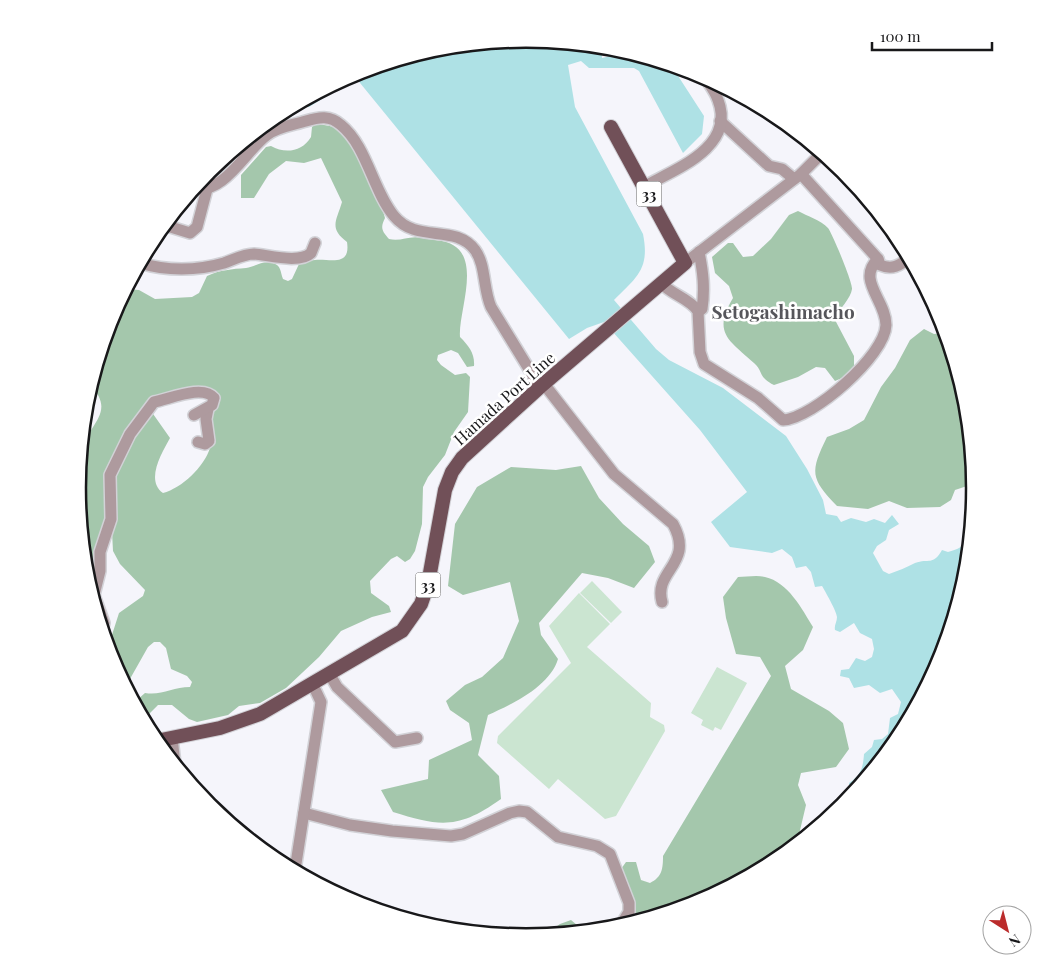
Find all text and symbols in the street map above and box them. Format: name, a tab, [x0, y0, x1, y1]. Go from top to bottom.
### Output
scale bar	[872, 20, 992, 52]
text: 100 m	[880, 26, 921, 46]
road number: 33	[636, 182, 662, 206]
district label: Setogashimacho	[711, 298, 855, 324]
street label: Hamada Port Line	[449, 347, 559, 449]
road number: 33	[416, 572, 440, 598]
north arrow	[982, 905, 1032, 955]
text: N	[1005, 930, 1025, 952]

